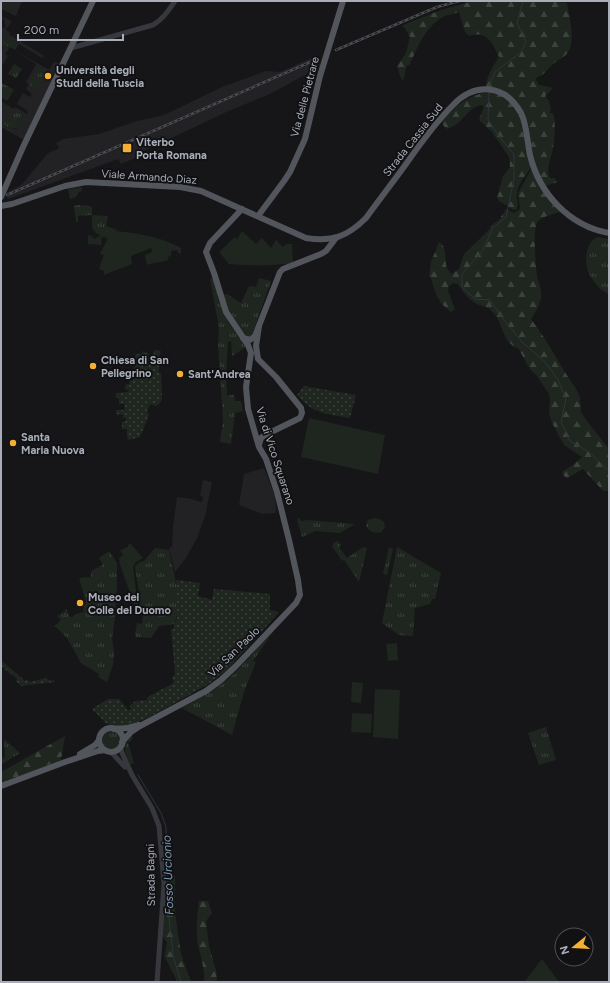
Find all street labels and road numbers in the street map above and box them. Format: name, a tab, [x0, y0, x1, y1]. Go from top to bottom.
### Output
street label: Via delle Pietrare	[288, 55, 322, 139]
street label: Strada Cassia Sud	[380, 101, 446, 179]
street label: Viale Armando Diaz	[101, 167, 197, 187]
street label: Via di Vico Squarano	[253, 405, 297, 507]
street label: Via San Paolo	[205, 624, 263, 680]
street label: Strada Bagni	[144, 844, 158, 906]

